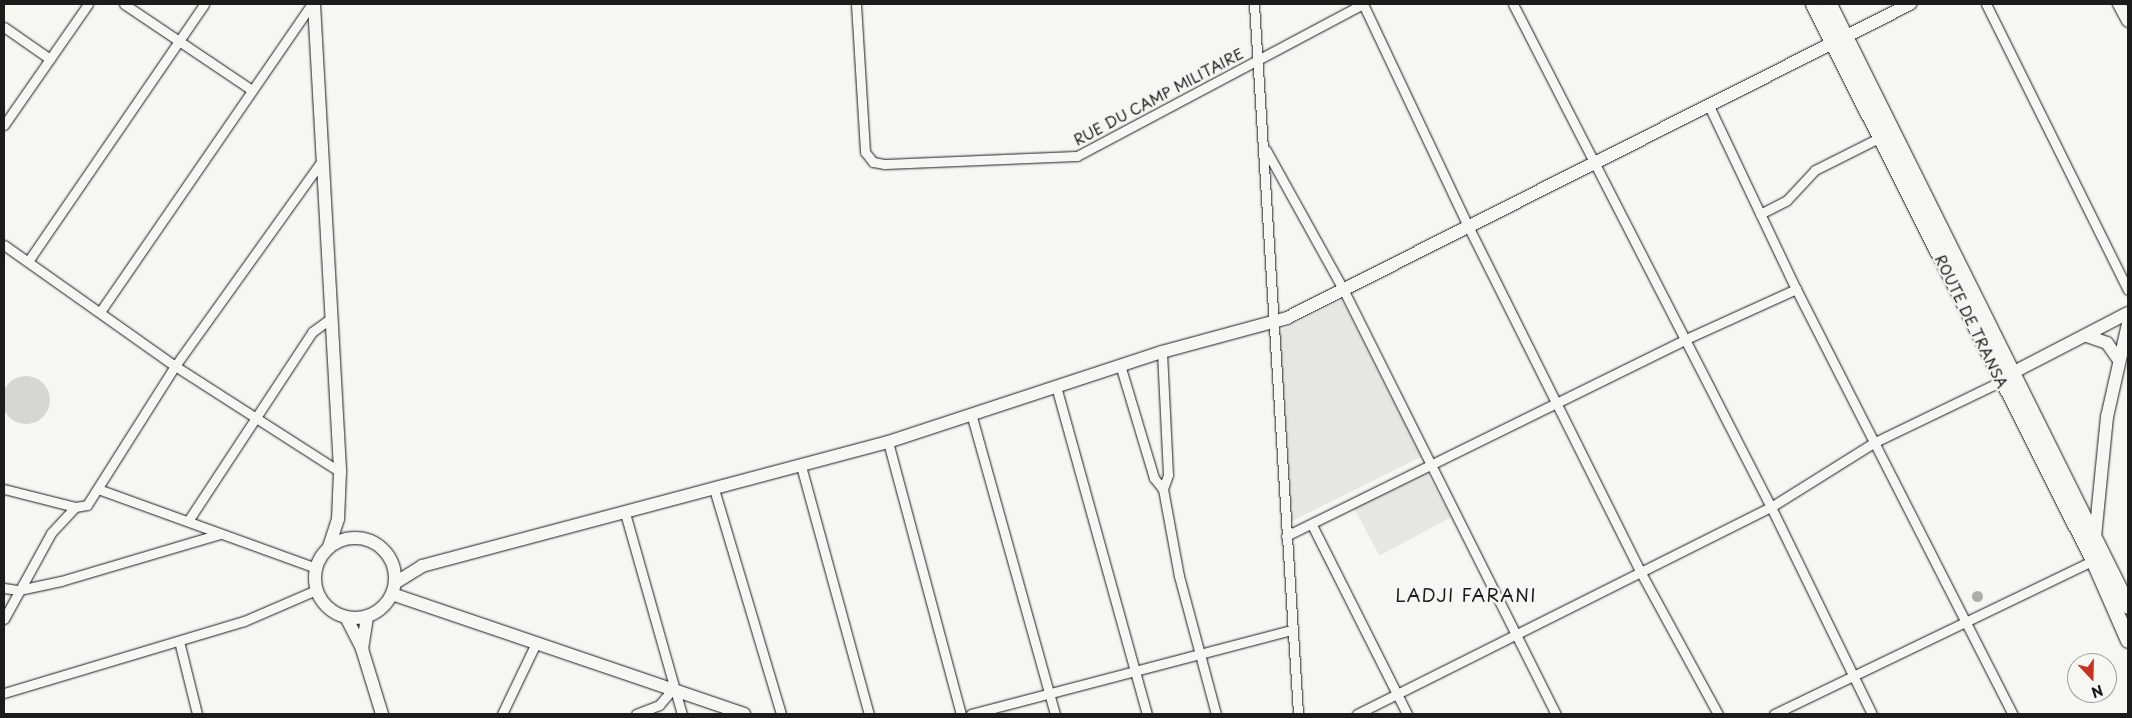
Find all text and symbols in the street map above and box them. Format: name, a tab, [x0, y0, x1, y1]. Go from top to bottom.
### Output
street label: RUE DU CAMP MILITAIRE	[1069, 43, 1247, 149]
street label: ROUTE DE TRANSA	[1932, 251, 2012, 391]
district label: LADJI FARANI	[1394, 584, 1538, 606]
north arrow	[2067, 653, 2117, 703]
text: N	[2088, 680, 2106, 703]

